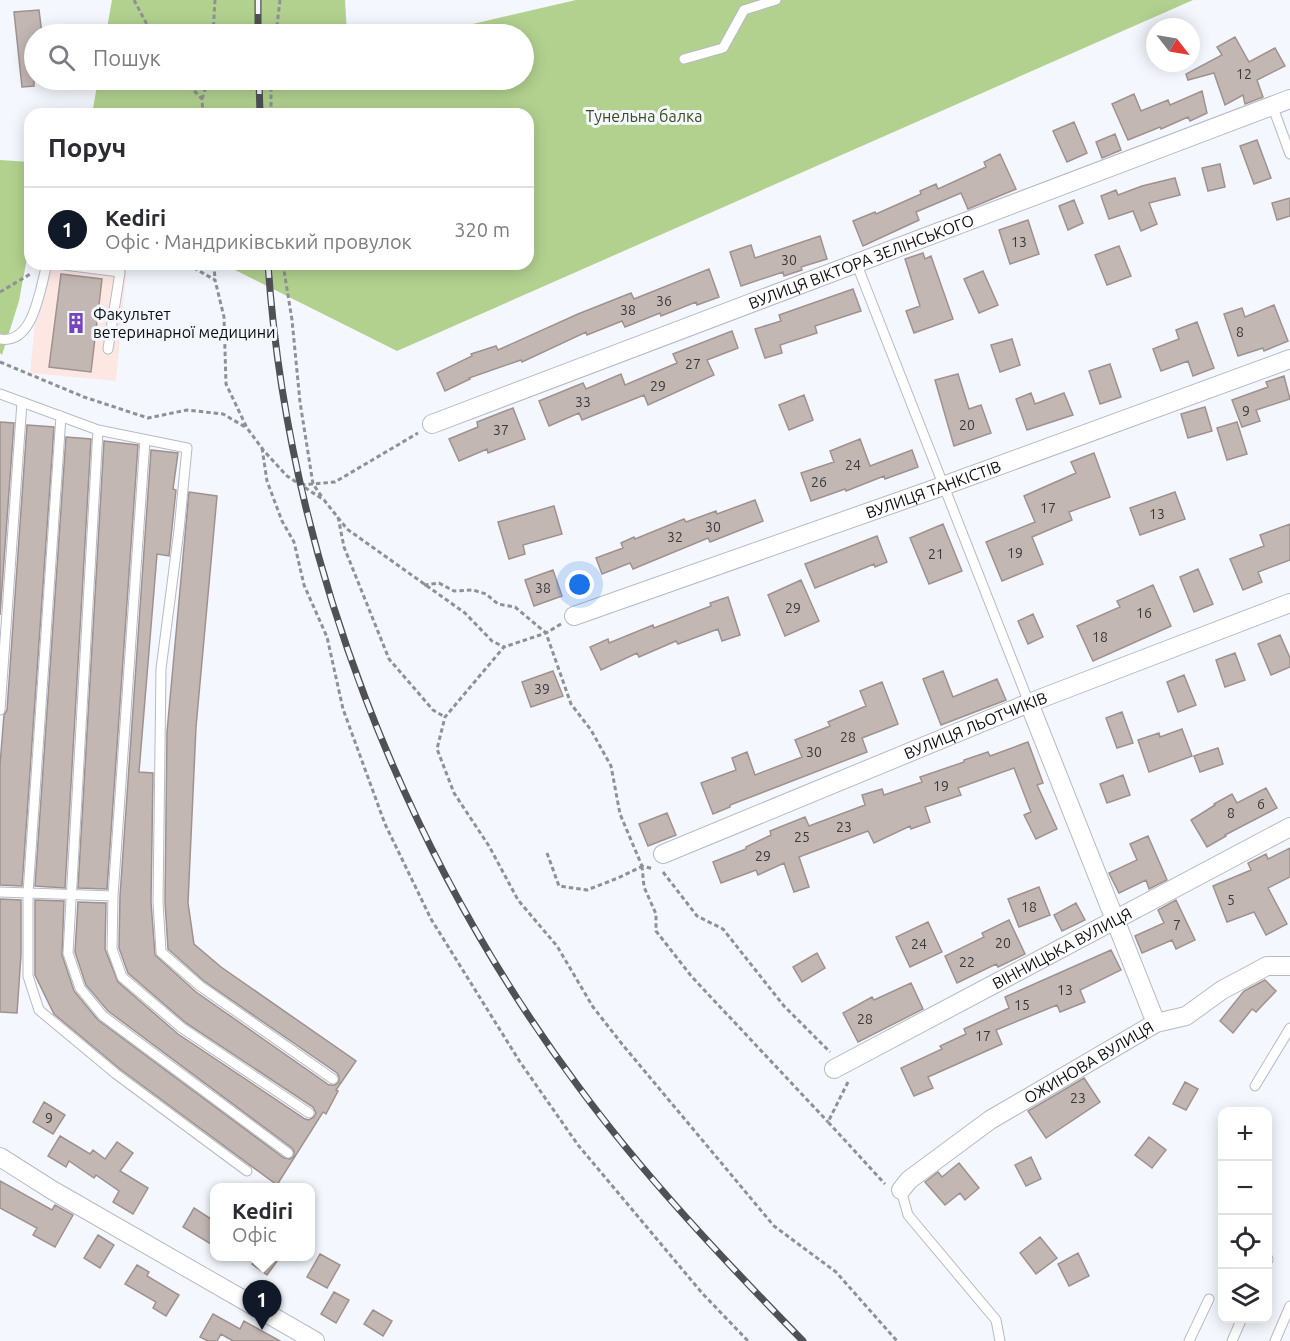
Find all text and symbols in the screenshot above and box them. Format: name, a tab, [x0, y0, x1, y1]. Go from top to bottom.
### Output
north arrow	[1146, 18, 1200, 72]
search box	[24, 24, 534, 90]
icon: search	[45, 41, 78, 74]
text: Пошук	[93, 45, 161, 70]
house number: 12	[1236, 66, 1252, 82]
park label: Тунельна балка	[586, 107, 702, 125]
text: Поруч	[48, 133, 126, 162]
text: Kediri	[105, 205, 166, 230]
street label: ВУЛИЦЯ ВІКТОРА ЗЕЛІНСЬКОГО	[746, 211, 977, 312]
text: 1	[62, 218, 73, 241]
text: 320 m	[454, 218, 510, 241]
text: Офіс · Мандриківський провулок	[105, 230, 412, 253]
house number: 13	[1011, 234, 1027, 250]
house number: 30	[781, 252, 797, 268]
house number: 36	[656, 293, 672, 309]
house number: 38	[620, 302, 636, 318]
place label: Факультет ветеринарної медицини	[93, 305, 276, 341]
building icon: Факультет ветеринарної медицини	[64, 311, 88, 335]
house number: 8	[1236, 324, 1244, 340]
house number: 27	[685, 356, 701, 372]
house number: 29	[650, 378, 666, 394]
house number: 33	[575, 394, 591, 410]
house number: 9	[1242, 403, 1250, 419]
house number: 20	[959, 417, 975, 433]
house number: 37	[493, 422, 509, 438]
house number: 24	[845, 457, 861, 473]
street label: ВУЛИЦЯ ТАНКІСТІВ	[863, 457, 1003, 522]
house number: 26	[811, 474, 827, 490]
house number: 17	[1040, 500, 1056, 516]
house number: 13	[1149, 506, 1165, 522]
house number: 30	[705, 519, 721, 535]
house number: 32	[667, 529, 683, 545]
house number: 19	[1007, 545, 1023, 561]
house number: 21	[928, 546, 944, 562]
your location	[565, 570, 594, 599]
house number: 38	[535, 580, 551, 596]
house number: 29	[785, 600, 801, 616]
house number: 16	[1136, 605, 1152, 621]
house number: 18	[1092, 629, 1108, 645]
house number: 39	[534, 681, 550, 697]
street label: ВУЛИЦЯ ЛЬОТЧИКІВ	[901, 688, 1049, 763]
house number: 28	[840, 729, 856, 745]
house number: 30	[806, 744, 822, 760]
house number: 19	[933, 778, 949, 794]
house number: 6	[1257, 796, 1265, 812]
house number: 8	[1227, 805, 1235, 821]
house number: 23	[836, 819, 852, 835]
house number: 25	[794, 829, 810, 845]
house number: 29	[755, 848, 771, 864]
house number: 5	[1227, 892, 1235, 908]
house number: 18	[1021, 899, 1037, 915]
street label: ВІННИЦЬКА ВУЛИЦЯ	[989, 904, 1135, 992]
house number: 7	[1173, 917, 1181, 933]
house number: 20	[995, 935, 1011, 951]
house number: 24	[911, 936, 927, 952]
house number: 22	[959, 954, 975, 970]
house number: 13	[1057, 982, 1073, 998]
house number: 15	[1014, 997, 1030, 1013]
house number: 28	[857, 1011, 873, 1027]
street label: ОЖИНОВА ВУЛИЦЯ	[1021, 1017, 1157, 1107]
house number: 17	[975, 1028, 991, 1044]
house number: 23	[1070, 1090, 1086, 1106]
map controls	[1218, 1107, 1272, 1323]
button: +	[1218, 1107, 1272, 1161]
house number: 9	[45, 1110, 53, 1126]
button: −	[1218, 1161, 1272, 1215]
popup	[210, 1183, 315, 1261]
text: Kediri	[232, 1198, 293, 1223]
button: locate	[1218, 1215, 1272, 1269]
text: Офіс	[232, 1223, 277, 1246]
button: layers	[1218, 1269, 1272, 1323]
pin: 1	[242, 1280, 282, 1330]

